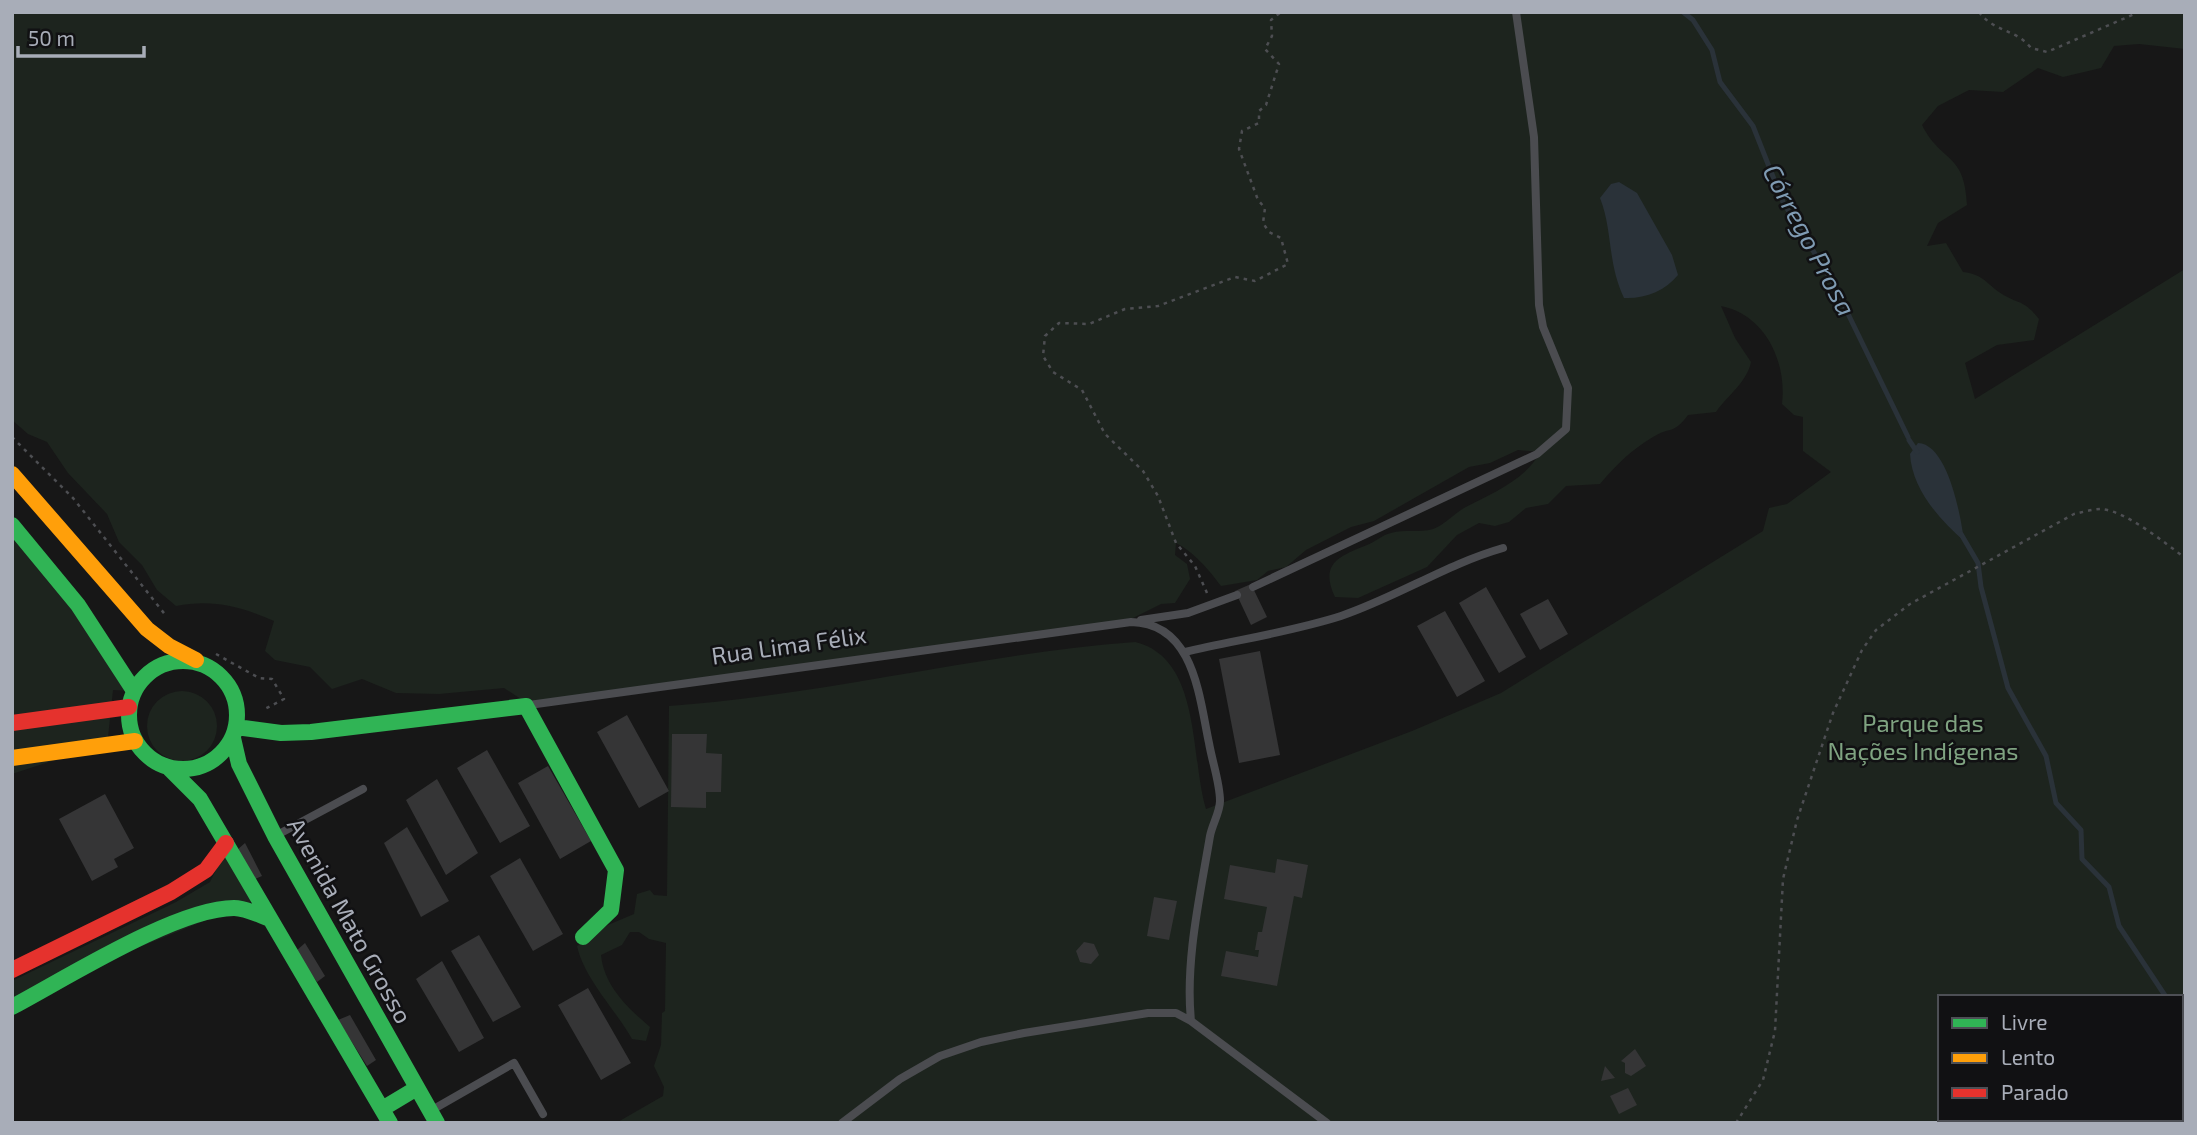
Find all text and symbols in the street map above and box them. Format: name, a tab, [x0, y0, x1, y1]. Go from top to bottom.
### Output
scale bar	[18, 14, 144, 58]
text: 50 m	[28, 25, 75, 50]
water label: Córrego Prosa	[1757, 158, 1863, 320]
street label: Rua Lima Félix	[709, 619, 868, 670]
park label: Parque das Nações Indígenas	[1827, 708, 2019, 766]
street label: Avenida Mato Grosso	[282, 812, 419, 1028]
legend	[1938, 995, 2183, 1121]
text: Livre	[2001, 1009, 2048, 1034]
text: Lento	[2001, 1044, 2055, 1069]
text: Parado	[2001, 1079, 2069, 1104]

